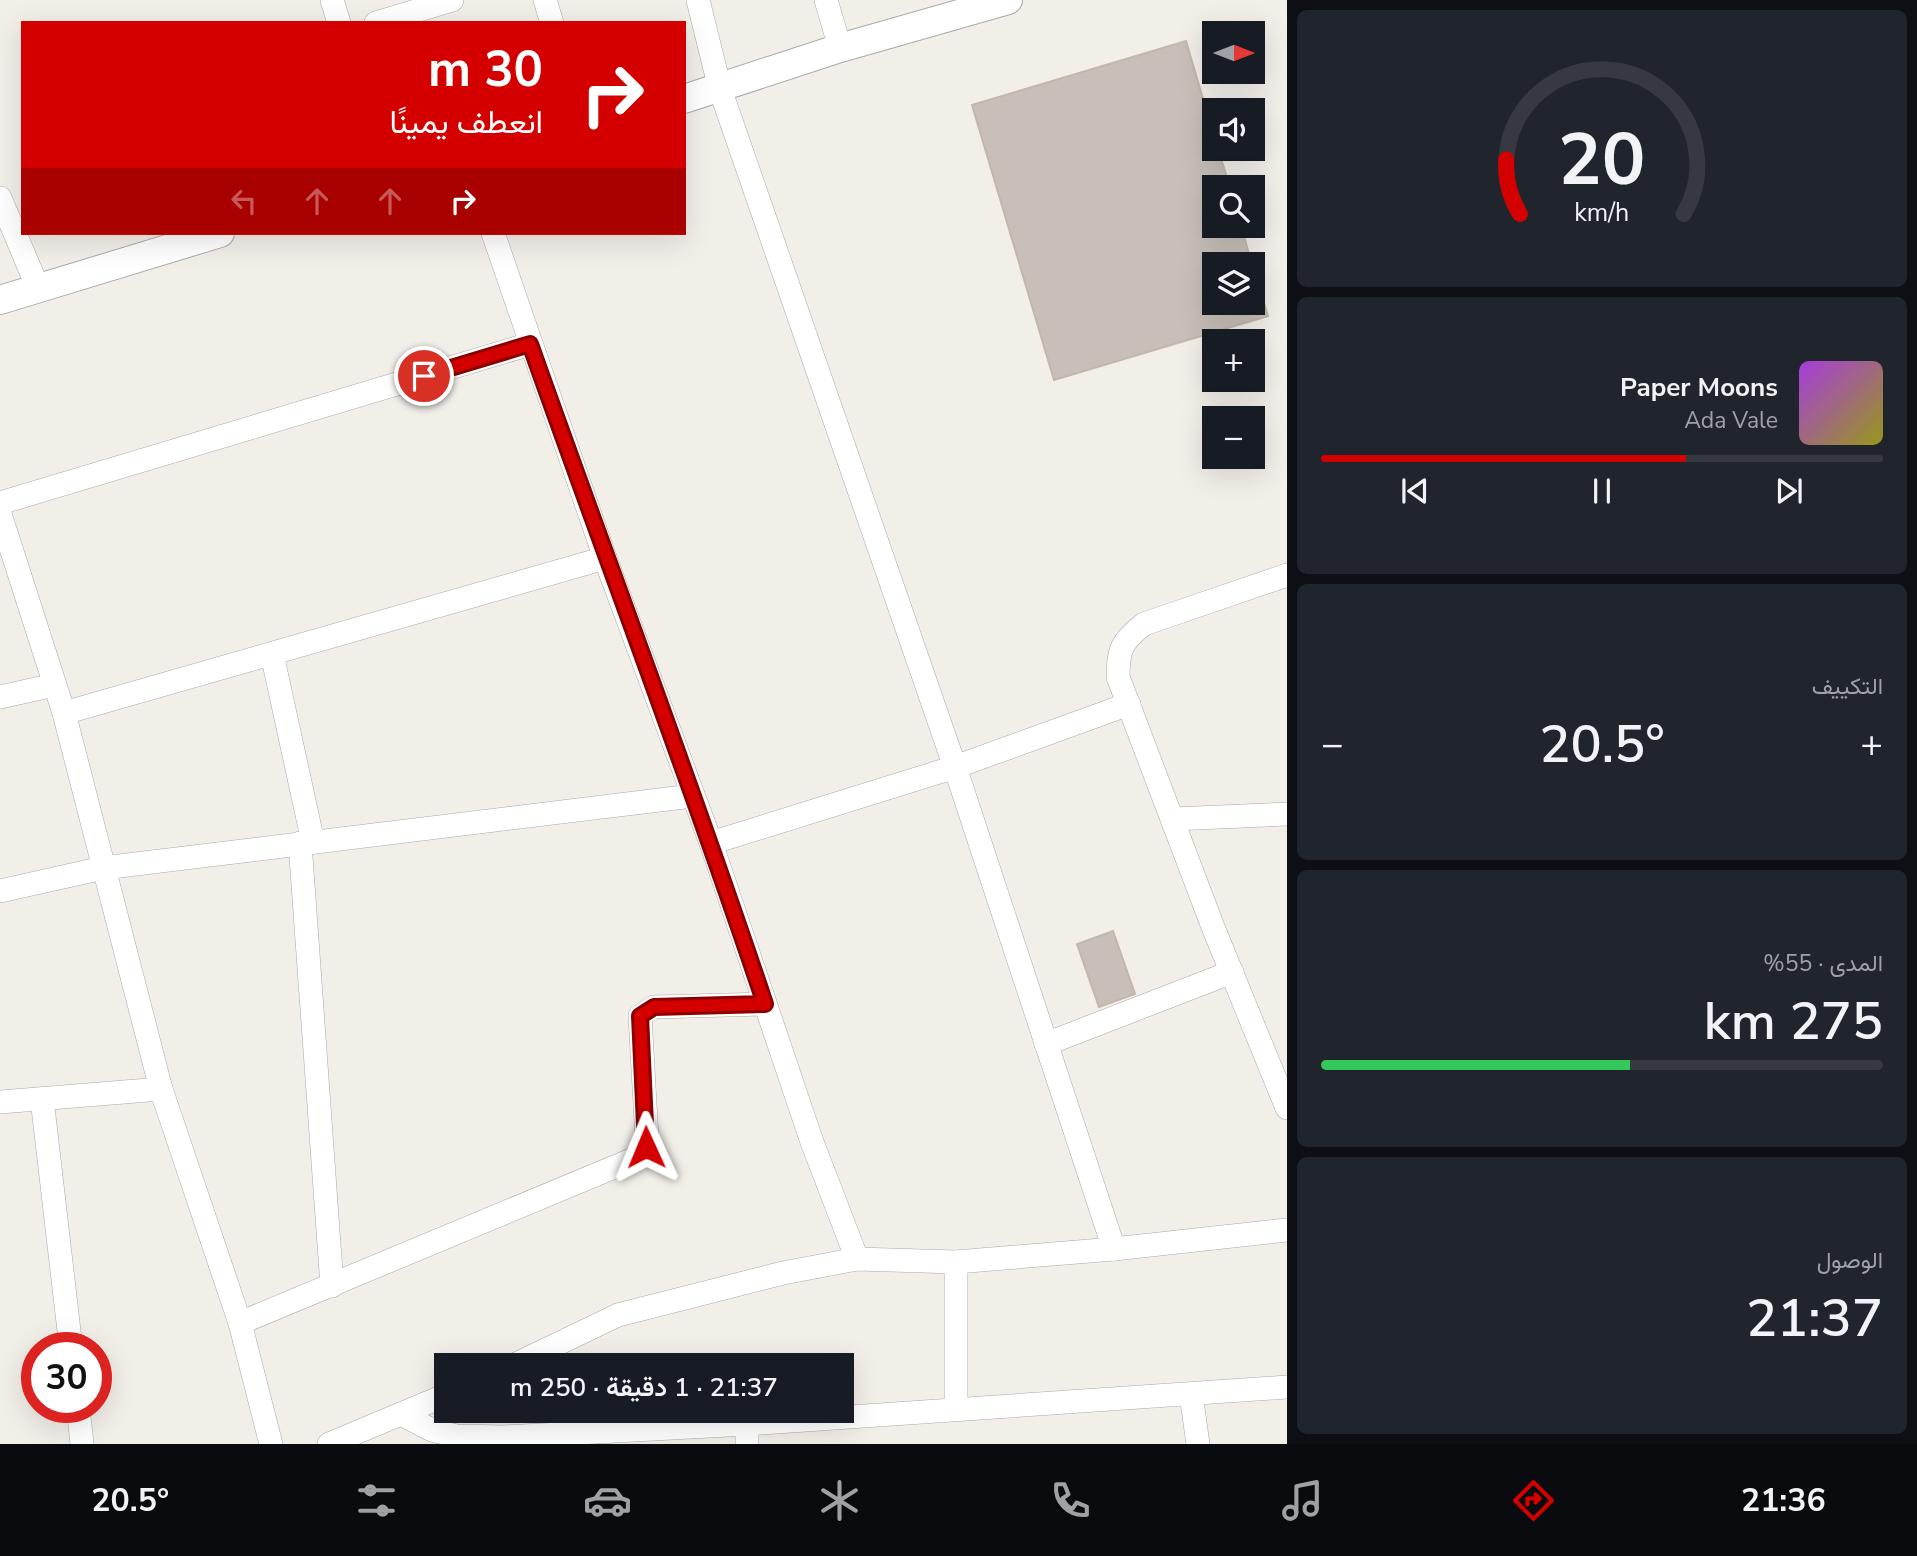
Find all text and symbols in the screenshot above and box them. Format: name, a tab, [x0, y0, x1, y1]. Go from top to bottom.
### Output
north arrow	[1202, 21, 1265, 84]
map controls	[1202, 21, 1265, 469]
text: 30 m	[428, 36, 543, 103]
icon: right	[567, 49, 658, 140]
button: sound	[1202, 98, 1265, 161]
text: انعطف يمينًا	[390, 101, 543, 144]
text: 20	[1558, 111, 1646, 211]
button: search	[1202, 175, 1265, 238]
icon: left	[225, 182, 263, 220]
icon: ahead	[298, 182, 336, 220]
icon: ahead	[371, 182, 409, 220]
icon: right	[444, 182, 482, 220]
text: km/h	[1574, 196, 1630, 230]
button: layers	[1202, 252, 1265, 315]
button: +	[1202, 329, 1265, 392]
pin	[394, 346, 454, 406]
icon: arrive	[405, 357, 443, 395]
text: Paper Moons	[1620, 370, 1778, 405]
text: Ada Vale	[1684, 405, 1778, 436]
button: −	[1202, 406, 1265, 469]
icon: previous	[1396, 472, 1434, 510]
icon: pause	[1583, 472, 1621, 510]
icon: next	[1770, 472, 1808, 510]
text: التكييف	[1812, 671, 1883, 702]
text: 20.5°	[1539, 709, 1665, 780]
text: −	[1321, 719, 1344, 770]
text: +	[1860, 719, 1883, 770]
text: المدى · 55%	[1763, 948, 1883, 979]
text: 275 km	[1704, 986, 1883, 1057]
position arrow	[609, 1110, 683, 1184]
text: الوصول	[1817, 1245, 1883, 1276]
text: 21:37	[1746, 1283, 1883, 1354]
speed limit sign: 30	[21, 1332, 112, 1423]
text: 21:37 · 1 دقيقة · 250 m	[510, 1370, 778, 1405]
icon: filters	[352, 1476, 401, 1525]
icon: car	[583, 1476, 632, 1525]
icon: climate	[815, 1476, 864, 1525]
icon: phone	[1046, 1476, 1095, 1525]
icon: music	[1278, 1476, 1327, 1525]
icon: directions	[1509, 1476, 1558, 1525]
text: 20.5°	[91, 1479, 169, 1522]
text: 21:36	[1741, 1479, 1826, 1522]

